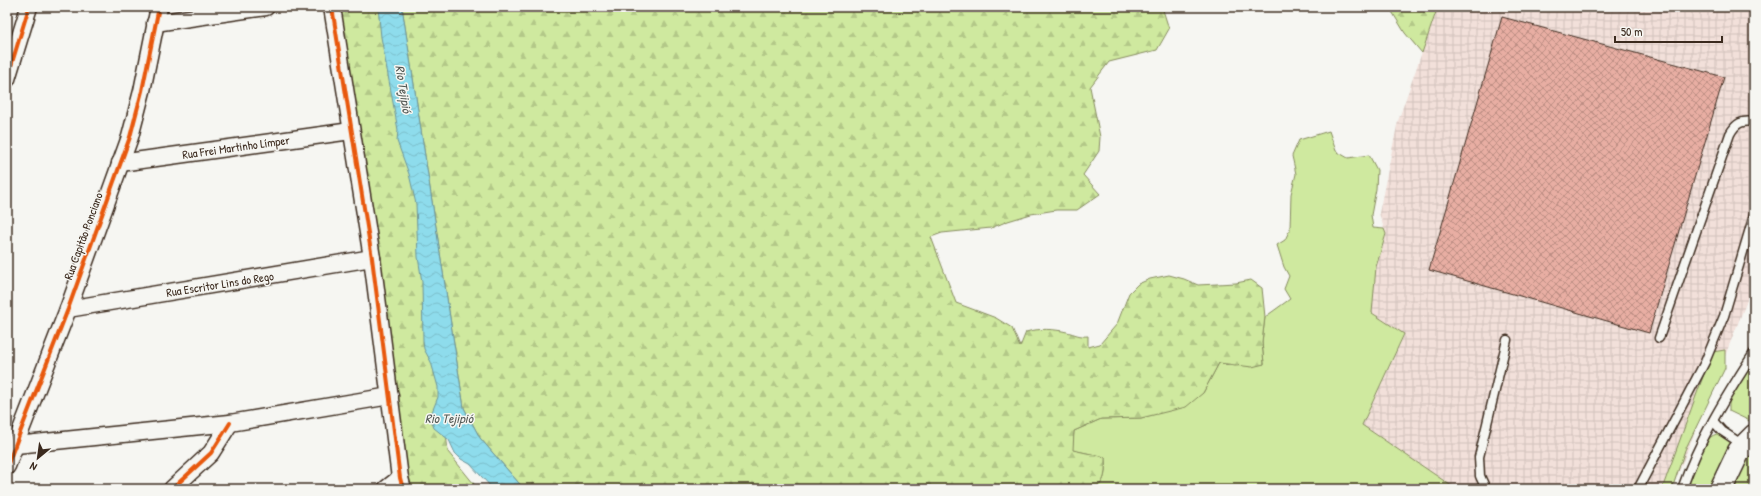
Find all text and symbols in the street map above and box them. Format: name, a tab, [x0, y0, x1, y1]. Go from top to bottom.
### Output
scale bar	[1615, 18, 1722, 44]
text: 50 m	[1621, 23, 1642, 40]
water label: Rio Tejipió	[390, 64, 417, 116]
street label: Rua Frei Martinho Límper	[181, 131, 291, 163]
street label: Rua Capitão Ponciano	[59, 190, 107, 282]
street label: Rua Escritor Lins do Rego	[165, 267, 275, 301]
water label: Rio Tejipió	[425, 409, 475, 428]
north arrow	[18, 438, 58, 478]
text: N	[27, 459, 39, 474]

